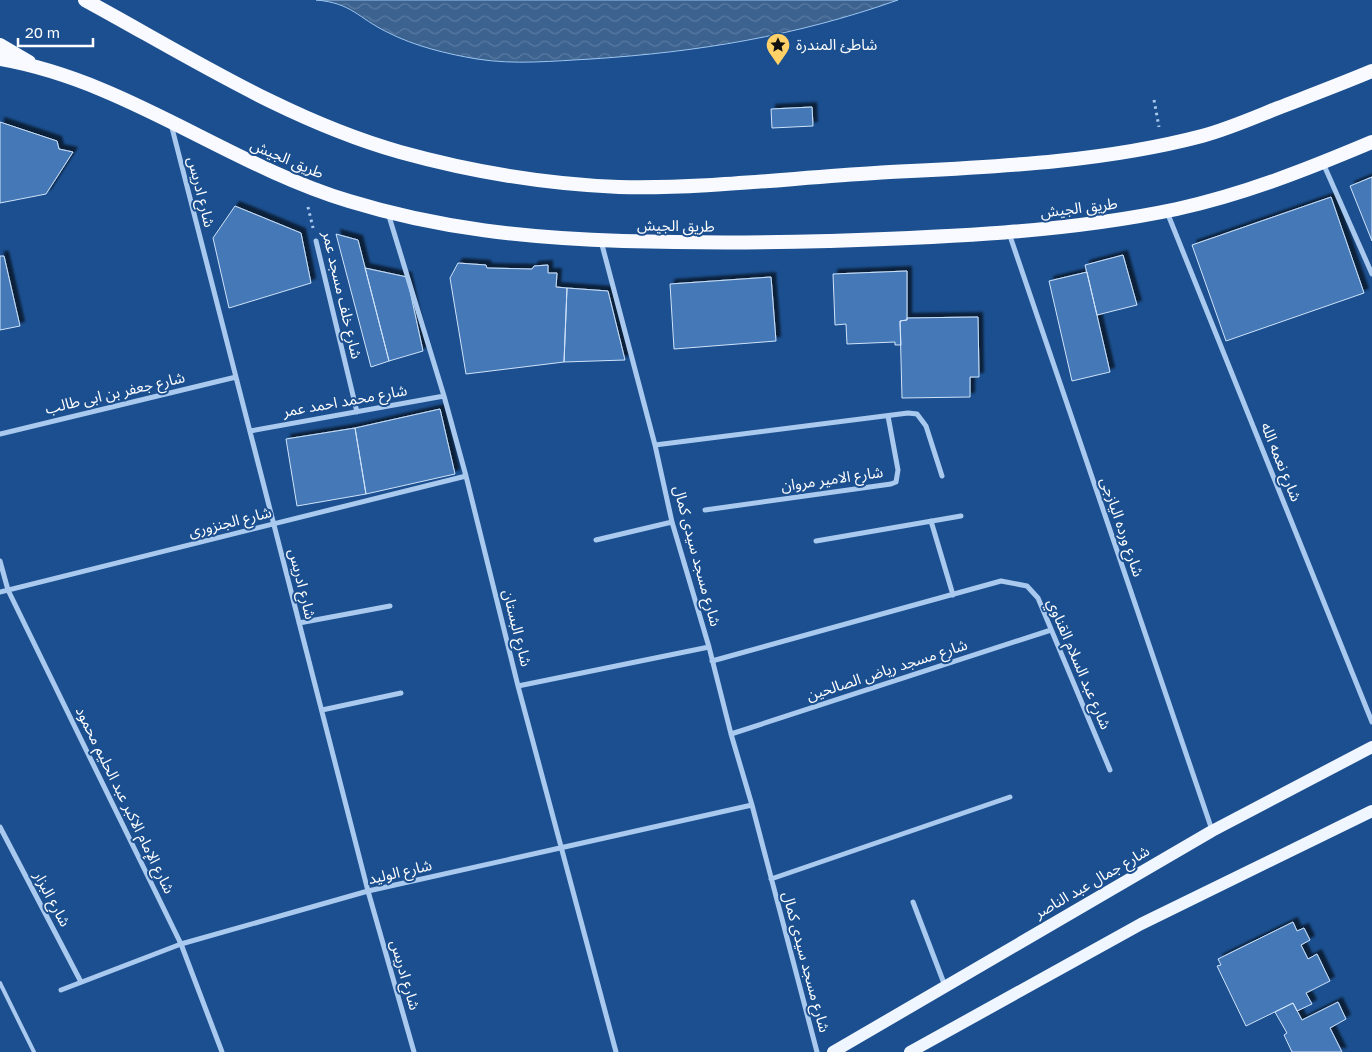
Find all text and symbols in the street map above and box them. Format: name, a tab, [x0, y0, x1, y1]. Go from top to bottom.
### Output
scale bar	[18, 15, 92, 47]
text: 20 m	[25, 23, 60, 41]
place icon: شاطئ المندرة	[765, 32, 791, 66]
place label: شاطئ المندرة	[796, 35, 878, 54]
street label: طريق الجيش	[247, 135, 327, 183]
street label: شارع ادريس	[181, 155, 220, 230]
street label: طريق الجيش	[1039, 193, 1119, 223]
street label: طريق الجيش	[637, 215, 715, 237]
street label: شارع خلف مسجد عمر	[315, 228, 366, 362]
street label: شارع جعفر بن ابى طالب	[43, 367, 187, 421]
street label: شارع محمد احمد عمر	[280, 380, 409, 424]
street label: شارع نعمه الله	[1254, 419, 1306, 506]
street label: شارع الامير مروان	[780, 462, 885, 498]
street label: شارع ورده اليازجى	[1094, 475, 1148, 580]
street label: شارع مسجد سيدى كمال	[667, 483, 725, 629]
street label: شارع الجنزورى	[186, 502, 274, 544]
street label: شارع ادريس	[282, 547, 321, 622]
street label: شارع البستان	[496, 587, 536, 669]
street label: شارع عبد السلام القناوي	[1041, 596, 1116, 733]
street label: شارع مسجد رياض الصالحين	[804, 634, 971, 707]
street label: شارع الإمام الاكبر عبد الحليم محمود	[69, 703, 179, 898]
street label: شارع جمال عبد الناصر	[1030, 841, 1154, 925]
street label: شارع الوليد	[366, 855, 435, 891]
street label: شارع البزار	[27, 867, 75, 931]
street label: شارع مسجد سيدى كمال	[776, 889, 834, 1035]
street label: شارع ادريس	[384, 937, 425, 1013]

